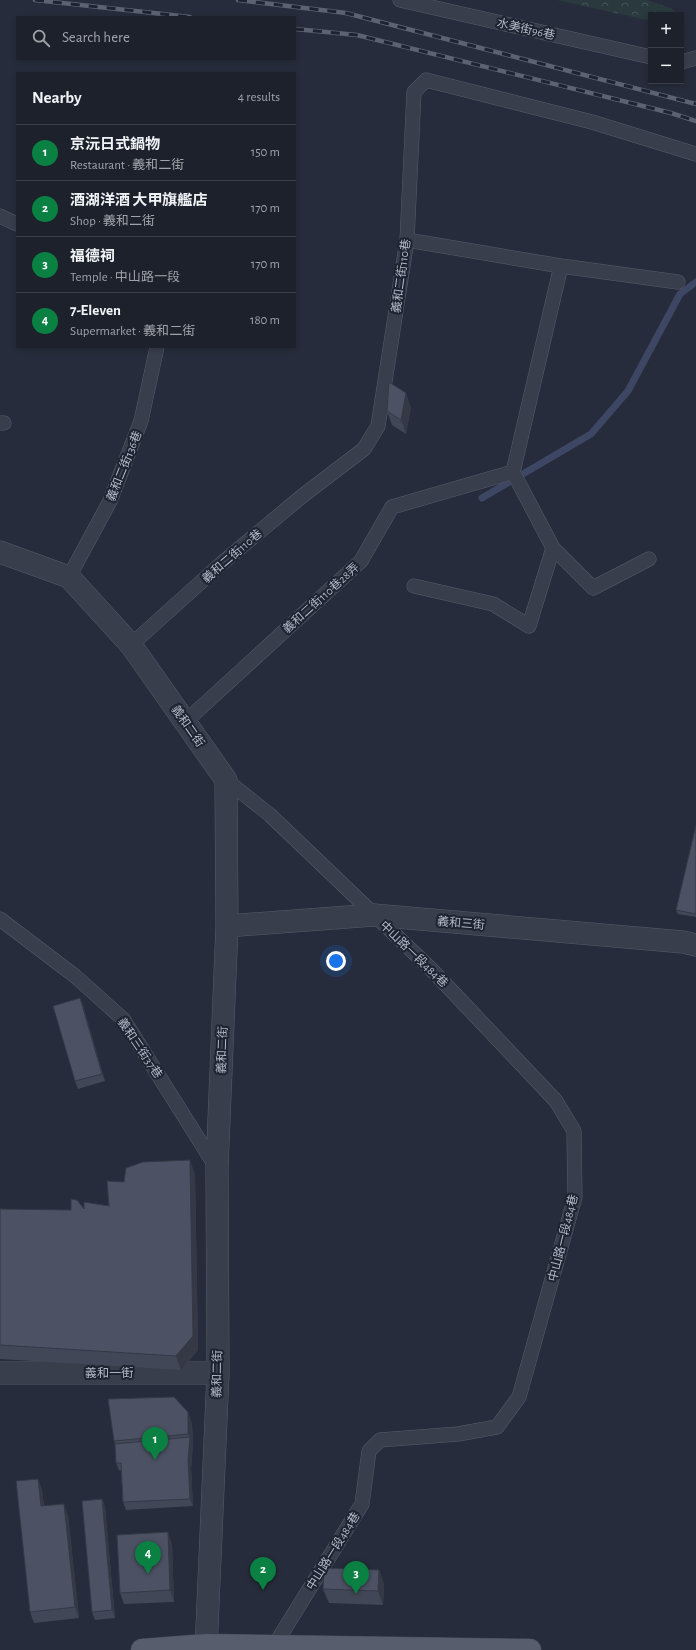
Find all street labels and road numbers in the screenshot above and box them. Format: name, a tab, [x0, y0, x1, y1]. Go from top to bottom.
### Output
street label: 水美街96巷	[496, 16, 556, 42]
street label: 義和二街110巷	[389, 238, 412, 314]
street label: 義和二街136巷	[104, 429, 144, 503]
street label: 義和二街110巷	[199, 526, 264, 585]
street label: 義和二街110巷28弄	[280, 560, 361, 635]
street label: 義和二街	[169, 702, 208, 749]
street label: 義和三街	[437, 914, 486, 931]
street label: 中山路一段484巷	[378, 918, 451, 989]
street label: 義和三街37巷	[115, 1015, 165, 1080]
street label: 義和二街	[214, 1026, 229, 1074]
street label: 中山路一段484巷	[545, 1193, 580, 1283]
street label: 義和二街	[210, 1350, 223, 1398]
street label: 義和一街	[85, 1366, 133, 1379]
street label: 中山路一段484巷	[303, 1509, 362, 1592]

